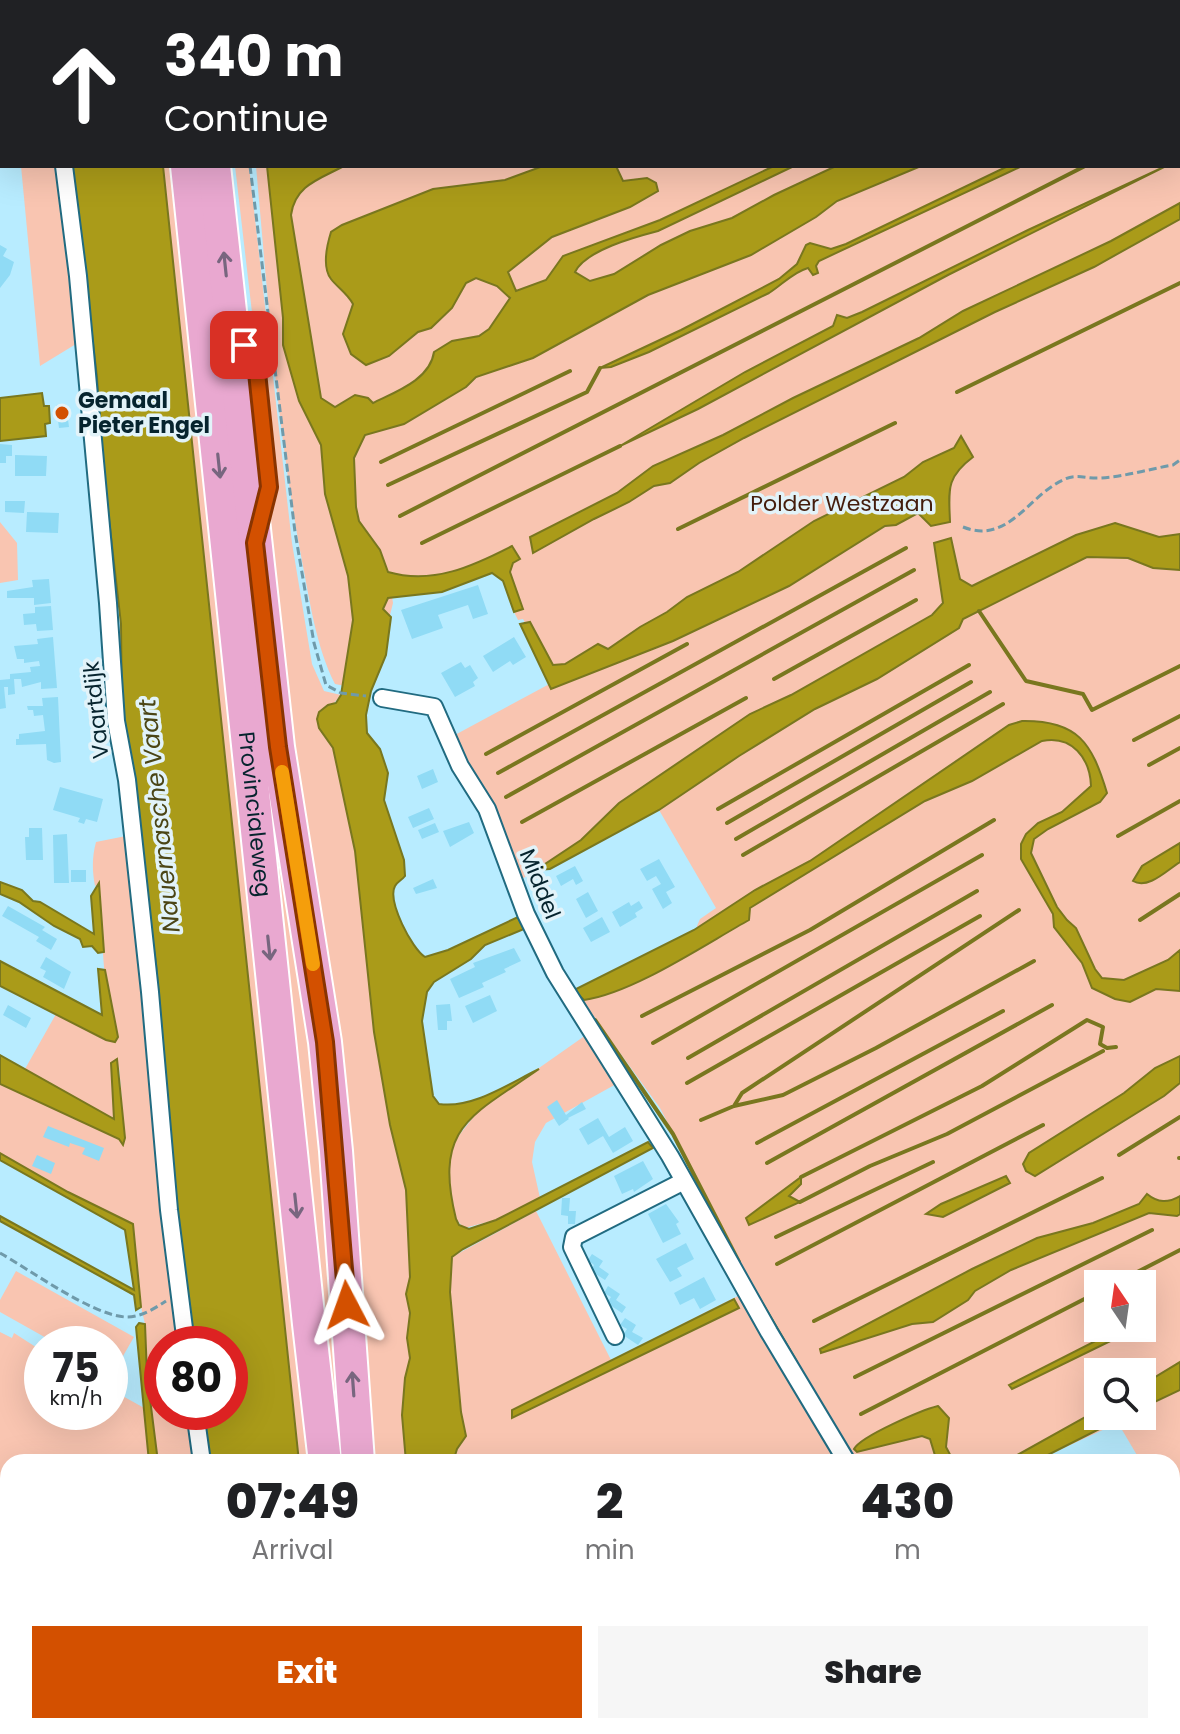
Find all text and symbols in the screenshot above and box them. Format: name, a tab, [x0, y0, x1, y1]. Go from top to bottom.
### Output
text: 340 m	[164, 17, 343, 96]
icon: ahead	[32, 32, 136, 136]
text: Continue	[164, 93, 328, 144]
one-way arrow	[217, 251, 232, 278]
pin	[210, 311, 278, 379]
icon: arrive	[222, 323, 266, 367]
place label: Gemaal Pieter Engel	[78, 385, 210, 441]
marker: Gemaal Pieter Engel	[53, 404, 71, 422]
one-way arrow	[211, 452, 226, 479]
park label: Polder Westzaan	[750, 488, 934, 519]
street label: Vaartdijk	[75, 659, 117, 760]
water label: Nauernasche Vaart	[130, 696, 188, 934]
street label: Provincialeweg	[231, 730, 279, 899]
street label: Middel	[512, 844, 568, 924]
one-way arrow	[261, 934, 276, 961]
one-way arrow	[289, 1192, 304, 1219]
position arrow	[305, 1263, 389, 1347]
north arrow	[1084, 1270, 1156, 1342]
map controls	[1084, 1270, 1156, 1430]
speed limit sign: 80	[144, 1326, 248, 1430]
text: 75	[52, 1340, 100, 1396]
button: search	[1084, 1358, 1156, 1430]
one-way arrow	[345, 1371, 360, 1398]
text: km/h	[49, 1384, 103, 1412]
text: 07:49	[226, 1468, 359, 1535]
text: 2	[596, 1468, 623, 1535]
text: 430	[860, 1468, 954, 1535]
text: Arrival	[251, 1532, 333, 1568]
text: min	[585, 1532, 635, 1568]
text: m	[894, 1532, 921, 1568]
button: Exit	[32, 1626, 582, 1718]
button: Share	[598, 1626, 1148, 1718]

